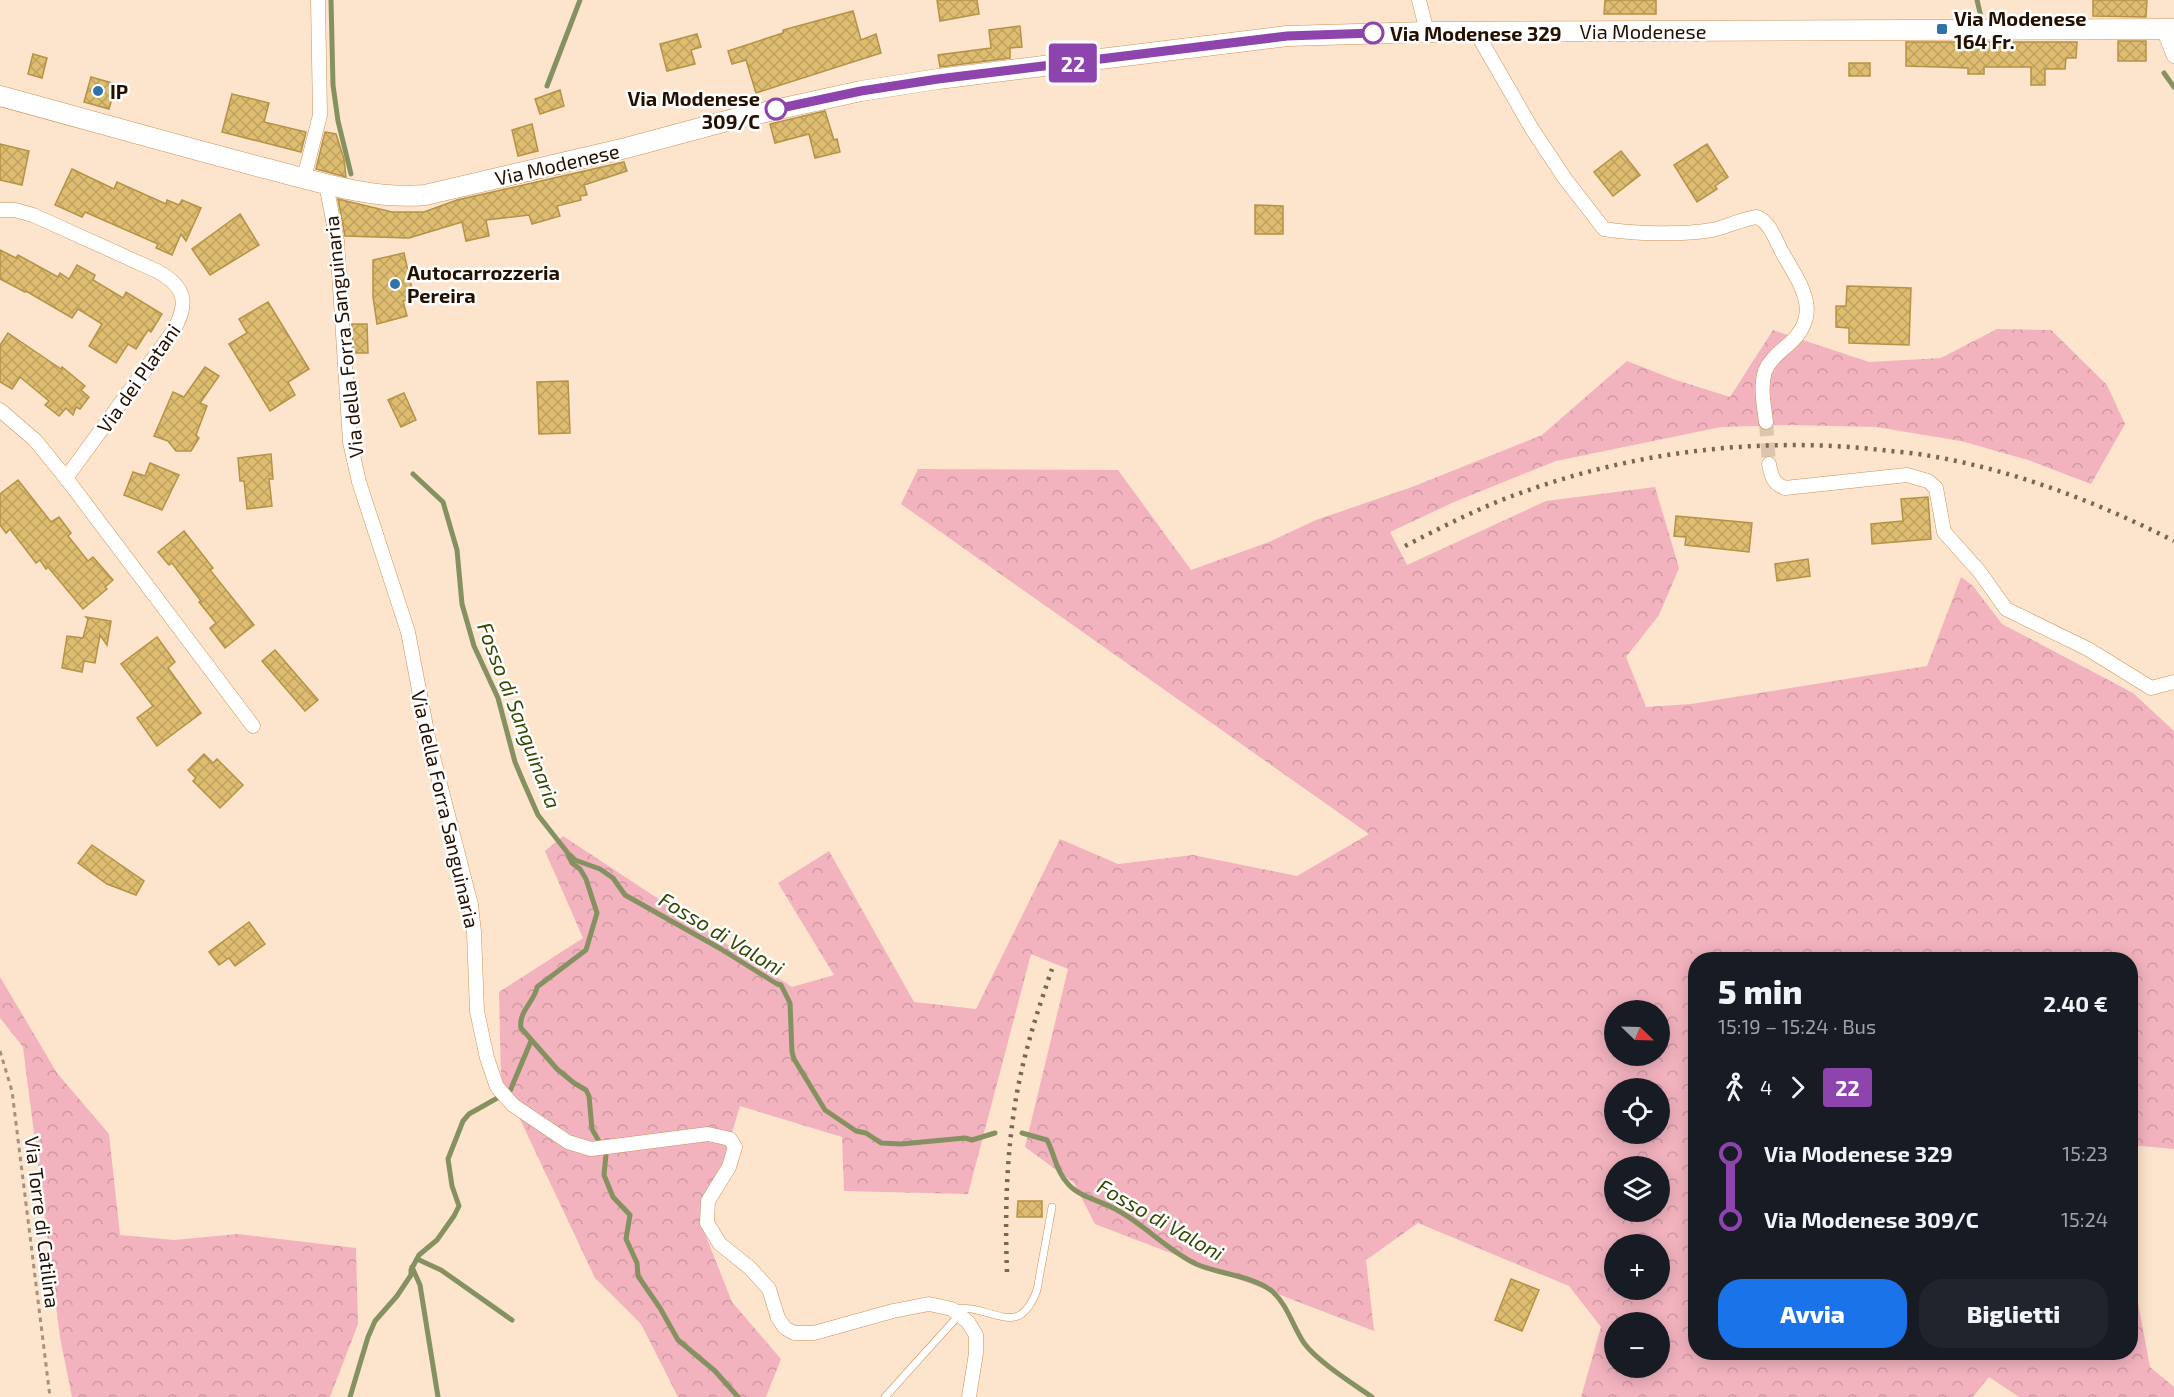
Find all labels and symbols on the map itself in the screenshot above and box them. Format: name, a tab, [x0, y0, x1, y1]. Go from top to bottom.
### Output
place label: Via Modenese 164 Fr.	[1954, 6, 2087, 53]
street label: Via Modenese	[1580, 19, 1706, 43]
place label: Via Modenese 329	[1390, 21, 1562, 45]
marker: Via Modenese 329	[1362, 22, 1384, 44]
marker: Via Modenese 164 Fr.	[1935, 22, 1949, 36]
line badge: 22	[1046, 44, 1100, 82]
place label: IP	[110, 79, 128, 103]
marker: IP	[91, 84, 105, 98]
place label: Via Modenese 309/C	[627, 86, 760, 133]
marker: Via Modenese 309/C	[765, 98, 787, 120]
street label: Via Modenese	[492, 138, 622, 190]
street label: Via della Forra Sanguinaria	[318, 215, 368, 459]
place label: Autocarrozzeria Pereira	[407, 260, 560, 307]
marker: Autocarrozzeria Pereira	[388, 277, 402, 291]
street label: Via dei Platani	[91, 319, 185, 437]
water label: Fosso di Sanguinaria	[473, 618, 567, 812]
street label: Via della Forra Sanguinaria	[407, 688, 485, 930]
water label: Fosso di Valoni	[655, 886, 789, 980]
north arrow	[1604, 1000, 1670, 1066]
street label: Via Torre di Catilina	[21, 1135, 65, 1309]
water label: Fosso di Valoni	[1094, 1173, 1228, 1265]

